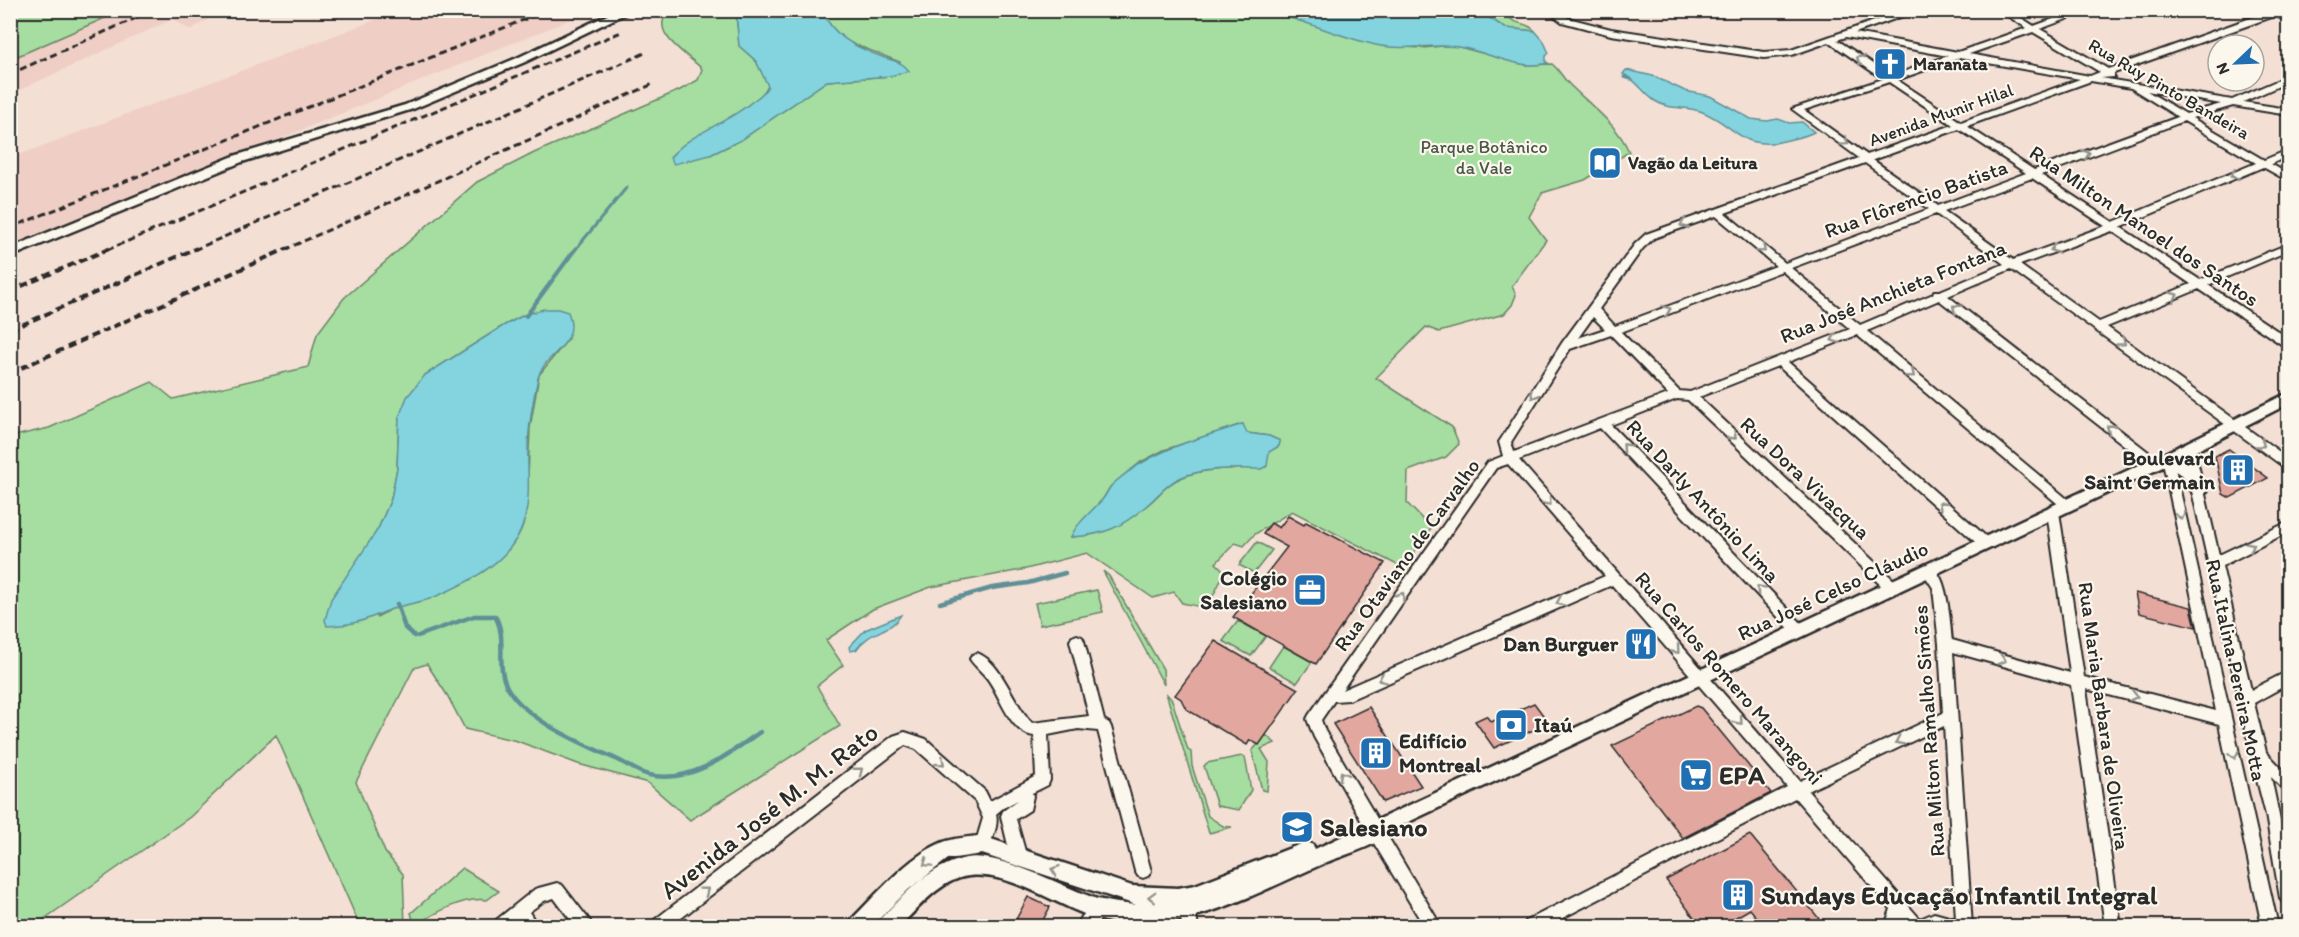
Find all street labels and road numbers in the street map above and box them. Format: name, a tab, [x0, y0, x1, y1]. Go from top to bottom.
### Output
street label: Rua Ruy Pinto Bandeira	[2084, 34, 2254, 144]
street label: Avenida Munir Hilal	[1866, 79, 2016, 151]
street label: Rua Milton Manoel dos Santos	[2025, 139, 2264, 312]
street label: Rua Flôrencio Batista	[1821, 154, 2011, 243]
street label: Rua José Anchieta Fontana	[1776, 235, 2010, 348]
street label: Rua Dora Vivacqua	[1735, 411, 1875, 544]
street label: Rua Darly Antônio Lima	[1621, 414, 1785, 587]
street label: Rua Otaviano de Carvalho	[1328, 453, 1485, 656]
street label: Rua José Celso Cláudio	[1734, 535, 1932, 646]
street label: Rua Italina Pereira Motta	[2201, 557, 2272, 783]
street label: Rua Carlos Romero Marangoni	[1630, 566, 1829, 789]
street label: Rua Maria Barbara de Oliveira	[2073, 580, 2136, 852]
street label: Rua Milton Ramalho Simões	[1907, 604, 1950, 858]
street label: Avenida José M. M. Rato	[654, 716, 884, 906]

